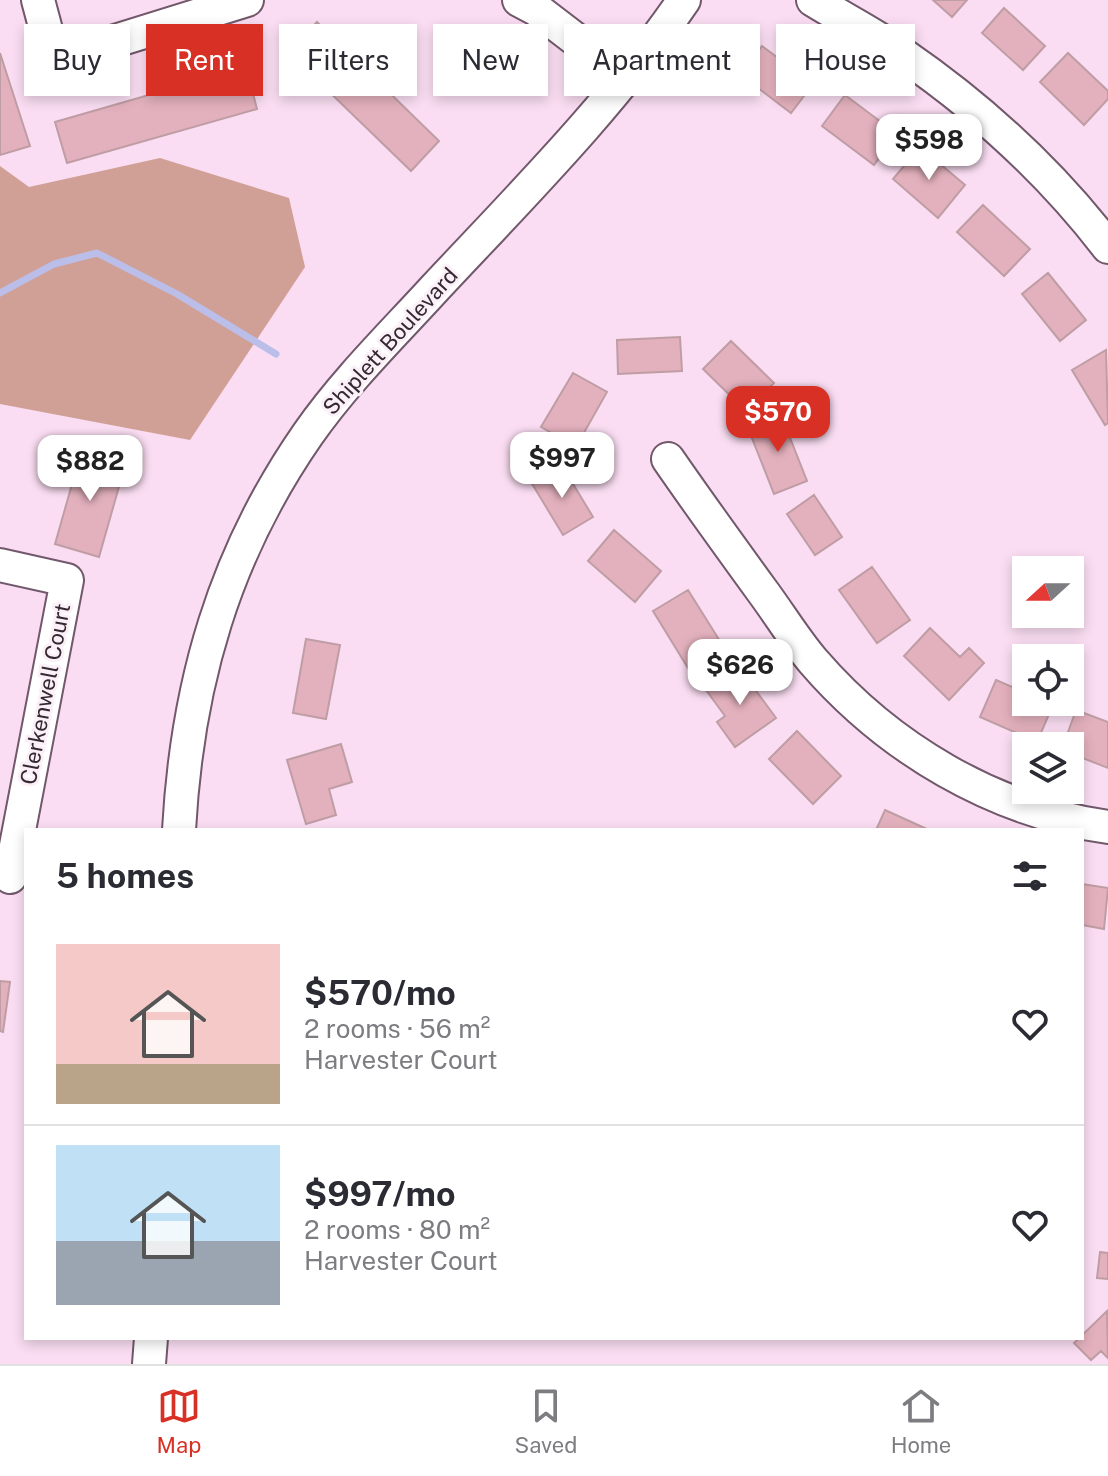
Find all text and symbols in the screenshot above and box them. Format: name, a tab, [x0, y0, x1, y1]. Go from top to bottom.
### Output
chip: Buy	[24, 24, 130, 96]
chip: Rent	[146, 24, 263, 96]
chip: Filters	[279, 24, 417, 96]
chip: New	[433, 24, 548, 96]
chip: Apartment	[564, 24, 760, 96]
chip: House	[776, 24, 915, 96]
pin: $598	[882, 114, 976, 182]
text: $598	[894, 124, 964, 155]
street label: Shiplett Boulevard	[317, 262, 463, 420]
pin: $570	[731, 386, 825, 454]
text: $570	[744, 396, 812, 427]
pin: $997	[515, 432, 609, 500]
pin: $882	[43, 435, 137, 503]
text: $997	[528, 442, 596, 473]
text: $882	[55, 445, 125, 476]
north arrow	[1012, 556, 1084, 628]
map controls	[1012, 556, 1084, 804]
street label: Clerkenwell Court	[15, 601, 75, 787]
pin: $626	[693, 639, 787, 707]
button: locate	[1012, 644, 1084, 716]
text: $626	[706, 649, 774, 680]
button: layers	[1012, 732, 1084, 804]
icon: filters	[1008, 854, 1052, 898]
text: 5 homes	[56, 856, 194, 896]
text: $570/mo	[304, 973, 456, 1013]
icon: home	[120, 976, 216, 1072]
icon: heart	[1008, 1002, 1052, 1046]
text: 2 rooms · 56 m²	[304, 1013, 490, 1044]
text: Harvester Court	[304, 1044, 498, 1075]
text: $997/mo	[304, 1174, 456, 1214]
icon: home	[120, 1177, 216, 1273]
icon: heart	[1008, 1203, 1052, 1247]
text: 2 rooms · 80 m²	[304, 1214, 490, 1245]
text: Harvester Court	[304, 1245, 498, 1276]
tab: Map	[157, 1384, 201, 1458]
tab: Saved	[515, 1384, 577, 1458]
tab: Home	[891, 1384, 951, 1458]

